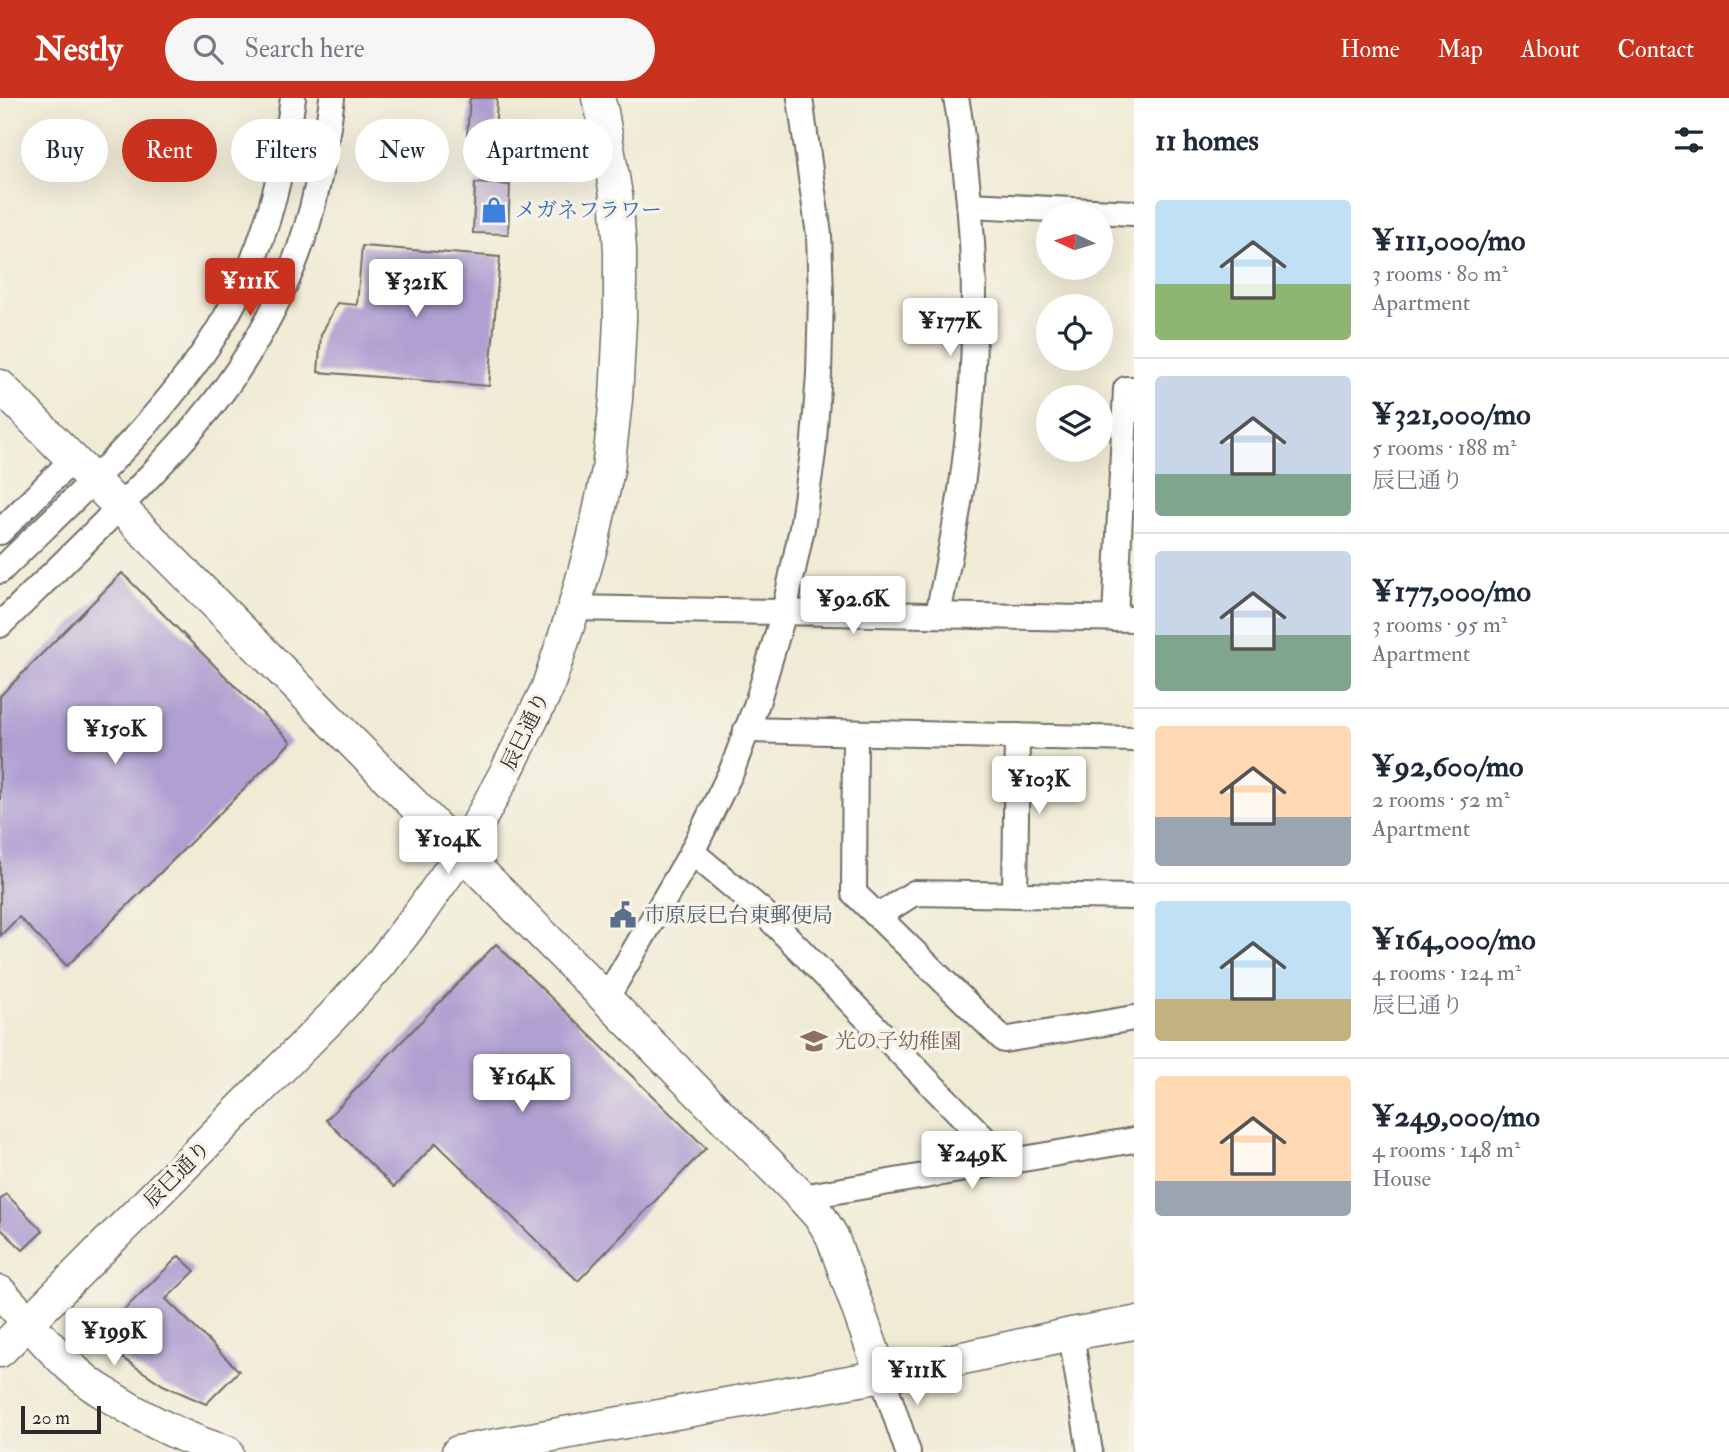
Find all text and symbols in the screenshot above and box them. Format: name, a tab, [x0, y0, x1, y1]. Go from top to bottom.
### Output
search box	[165, 18, 655, 81]
text: Nestly	[35, 29, 123, 70]
icon: search	[189, 30, 227, 68]
text: Search here	[245, 33, 365, 65]
text: Home	[1340, 34, 1400, 65]
text: Map	[1438, 34, 1483, 65]
text: About	[1521, 34, 1580, 65]
text: Contact	[1618, 34, 1694, 65]
chip: Buy	[21, 119, 108, 182]
chip: Rent	[122, 119, 217, 182]
chip: Filters	[231, 119, 341, 182]
chip: New	[355, 119, 449, 182]
chip: Apartment	[463, 119, 613, 182]
icon: filters	[1670, 121, 1708, 159]
text: 11 homes	[1155, 122, 1259, 159]
shop icon: メガネフラワー	[479, 195, 509, 225]
place label: メガネフラワー	[515, 197, 662, 224]
north arrow	[1036, 203, 1113, 280]
map controls	[1036, 203, 1113, 462]
text: ¥111,000/mo	[1372, 222, 1525, 259]
icon: home	[1211, 228, 1295, 312]
pin: ¥111K	[201, 258, 299, 318]
text: 3 rooms · 80 m²	[1372, 259, 1508, 288]
pin: ¥321K	[367, 260, 465, 319]
text: ¥111K	[221, 266, 279, 295]
text: ¥321K	[385, 267, 447, 296]
text: Apartment	[1372, 288, 1470, 317]
button: locate	[1036, 294, 1113, 371]
pin: ¥177K	[901, 299, 999, 358]
text: ¥177K	[919, 306, 981, 335]
button: layers	[1036, 385, 1113, 462]
text: ¥321,000/mo	[1372, 396, 1531, 433]
icon: home	[1211, 404, 1295, 488]
text: 5 rooms · 188 m²	[1372, 433, 1516, 462]
text: 辰巳通り	[1372, 466, 1464, 495]
text: ¥177,000/mo	[1372, 573, 1531, 610]
pin: ¥92.6K	[796, 576, 910, 636]
icon: home	[1211, 579, 1295, 663]
text: ¥92.6K	[817, 584, 889, 613]
text: 3 rooms · 95 m²	[1372, 610, 1507, 639]
text: Apartment	[1372, 639, 1470, 668]
street label: 辰巳通り	[495, 688, 556, 775]
pin: ¥150K	[66, 706, 164, 766]
text: ¥150K	[83, 714, 147, 743]
text: ¥92,600/mo	[1372, 748, 1524, 785]
icon: home	[1211, 754, 1295, 838]
pin: ¥103K	[990, 756, 1088, 816]
text: ¥103K	[1008, 764, 1070, 793]
text: 2 rooms · 52 m²	[1372, 785, 1510, 814]
text: Apartment	[1372, 814, 1470, 843]
pin: ¥104K	[399, 816, 497, 876]
text: ¥104K	[415, 824, 481, 853]
public building icon: 市原辰巳台東郵便局	[608, 900, 638, 930]
place label: 市原辰巳台東郵便局	[644, 902, 833, 929]
text: ¥164,000/mo	[1372, 921, 1536, 958]
icon: home	[1211, 929, 1295, 1013]
text: 4 rooms · 124 m²	[1372, 958, 1521, 987]
text: 辰巳通り	[1372, 991, 1464, 1020]
school or university icon: 光の子幼稚園	[799, 1026, 829, 1056]
place label: 光の子幼稚園	[835, 1028, 961, 1055]
pin: ¥164K	[473, 1054, 571, 1114]
text: ¥164K	[489, 1062, 555, 1091]
text: ¥249,000/mo	[1372, 1098, 1540, 1135]
icon: home	[1211, 1104, 1295, 1188]
pin: ¥249K	[923, 1132, 1021, 1191]
street label: 辰巳通り	[138, 1135, 217, 1214]
text: 4 rooms · 148 m²	[1372, 1135, 1520, 1164]
text: ¥249K	[937, 1139, 1007, 1168]
text: House	[1372, 1164, 1431, 1193]
pin: ¥199K	[65, 1308, 163, 1368]
text: ¥199K	[81, 1316, 147, 1345]
pin: ¥111K	[868, 1348, 966, 1407]
text: ¥111K	[888, 1355, 946, 1384]
scale bar	[21, 1403, 102, 1435]
text: 20 m	[32, 1406, 70, 1430]

